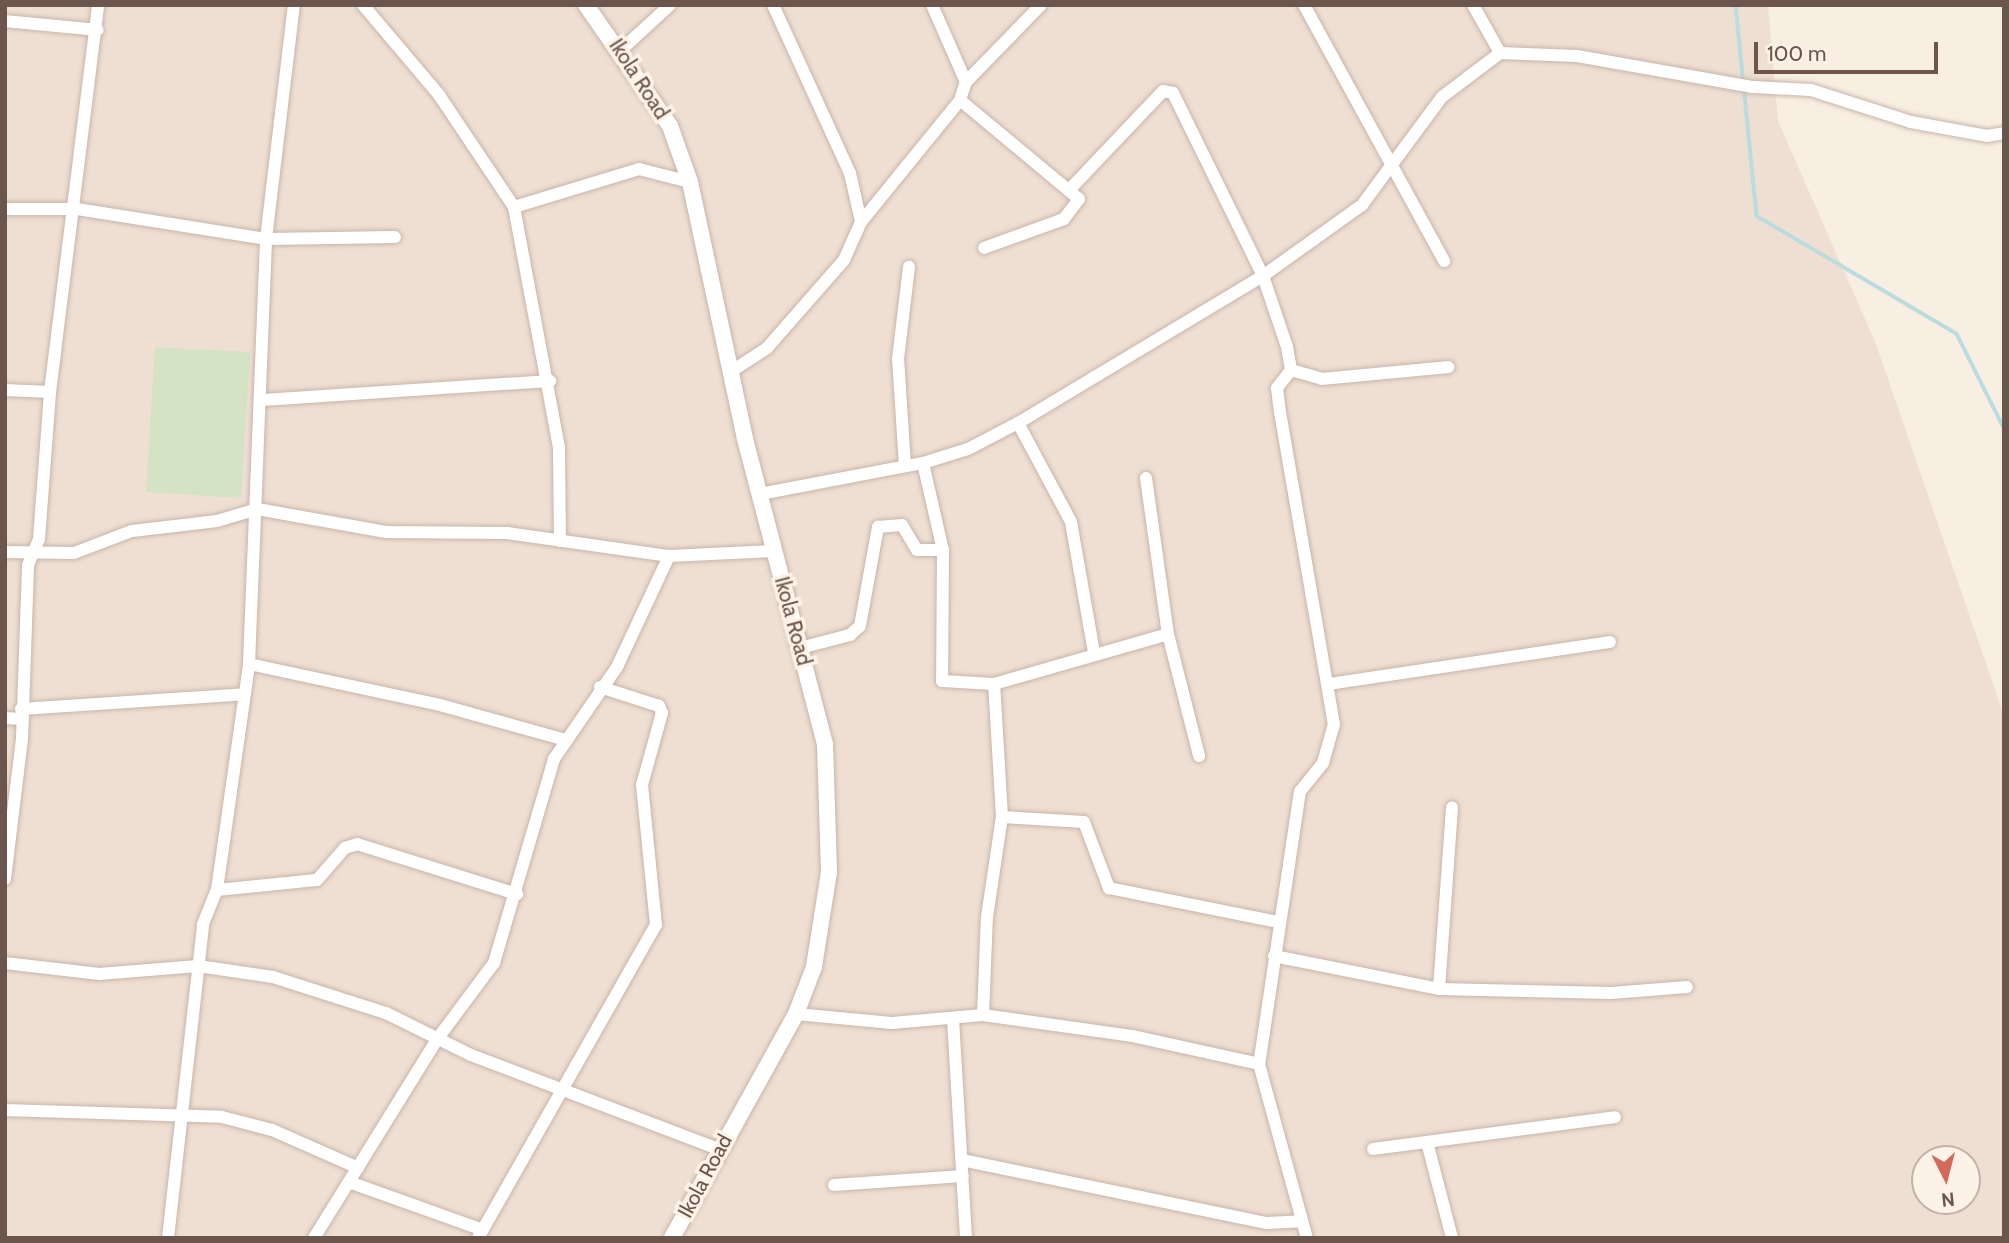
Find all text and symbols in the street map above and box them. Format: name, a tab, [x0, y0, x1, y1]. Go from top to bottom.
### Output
scale bar	[1757, 28, 1941, 72]
street label: Ikola Road	[604, 34, 674, 124]
text: 100 m	[1767, 41, 1826, 66]
street label: Ikola Road	[769, 574, 817, 668]
street label: Ikola Road	[673, 1130, 737, 1222]
north arrow	[1911, 1145, 1981, 1215]
text: N	[1940, 1187, 1956, 1212]

